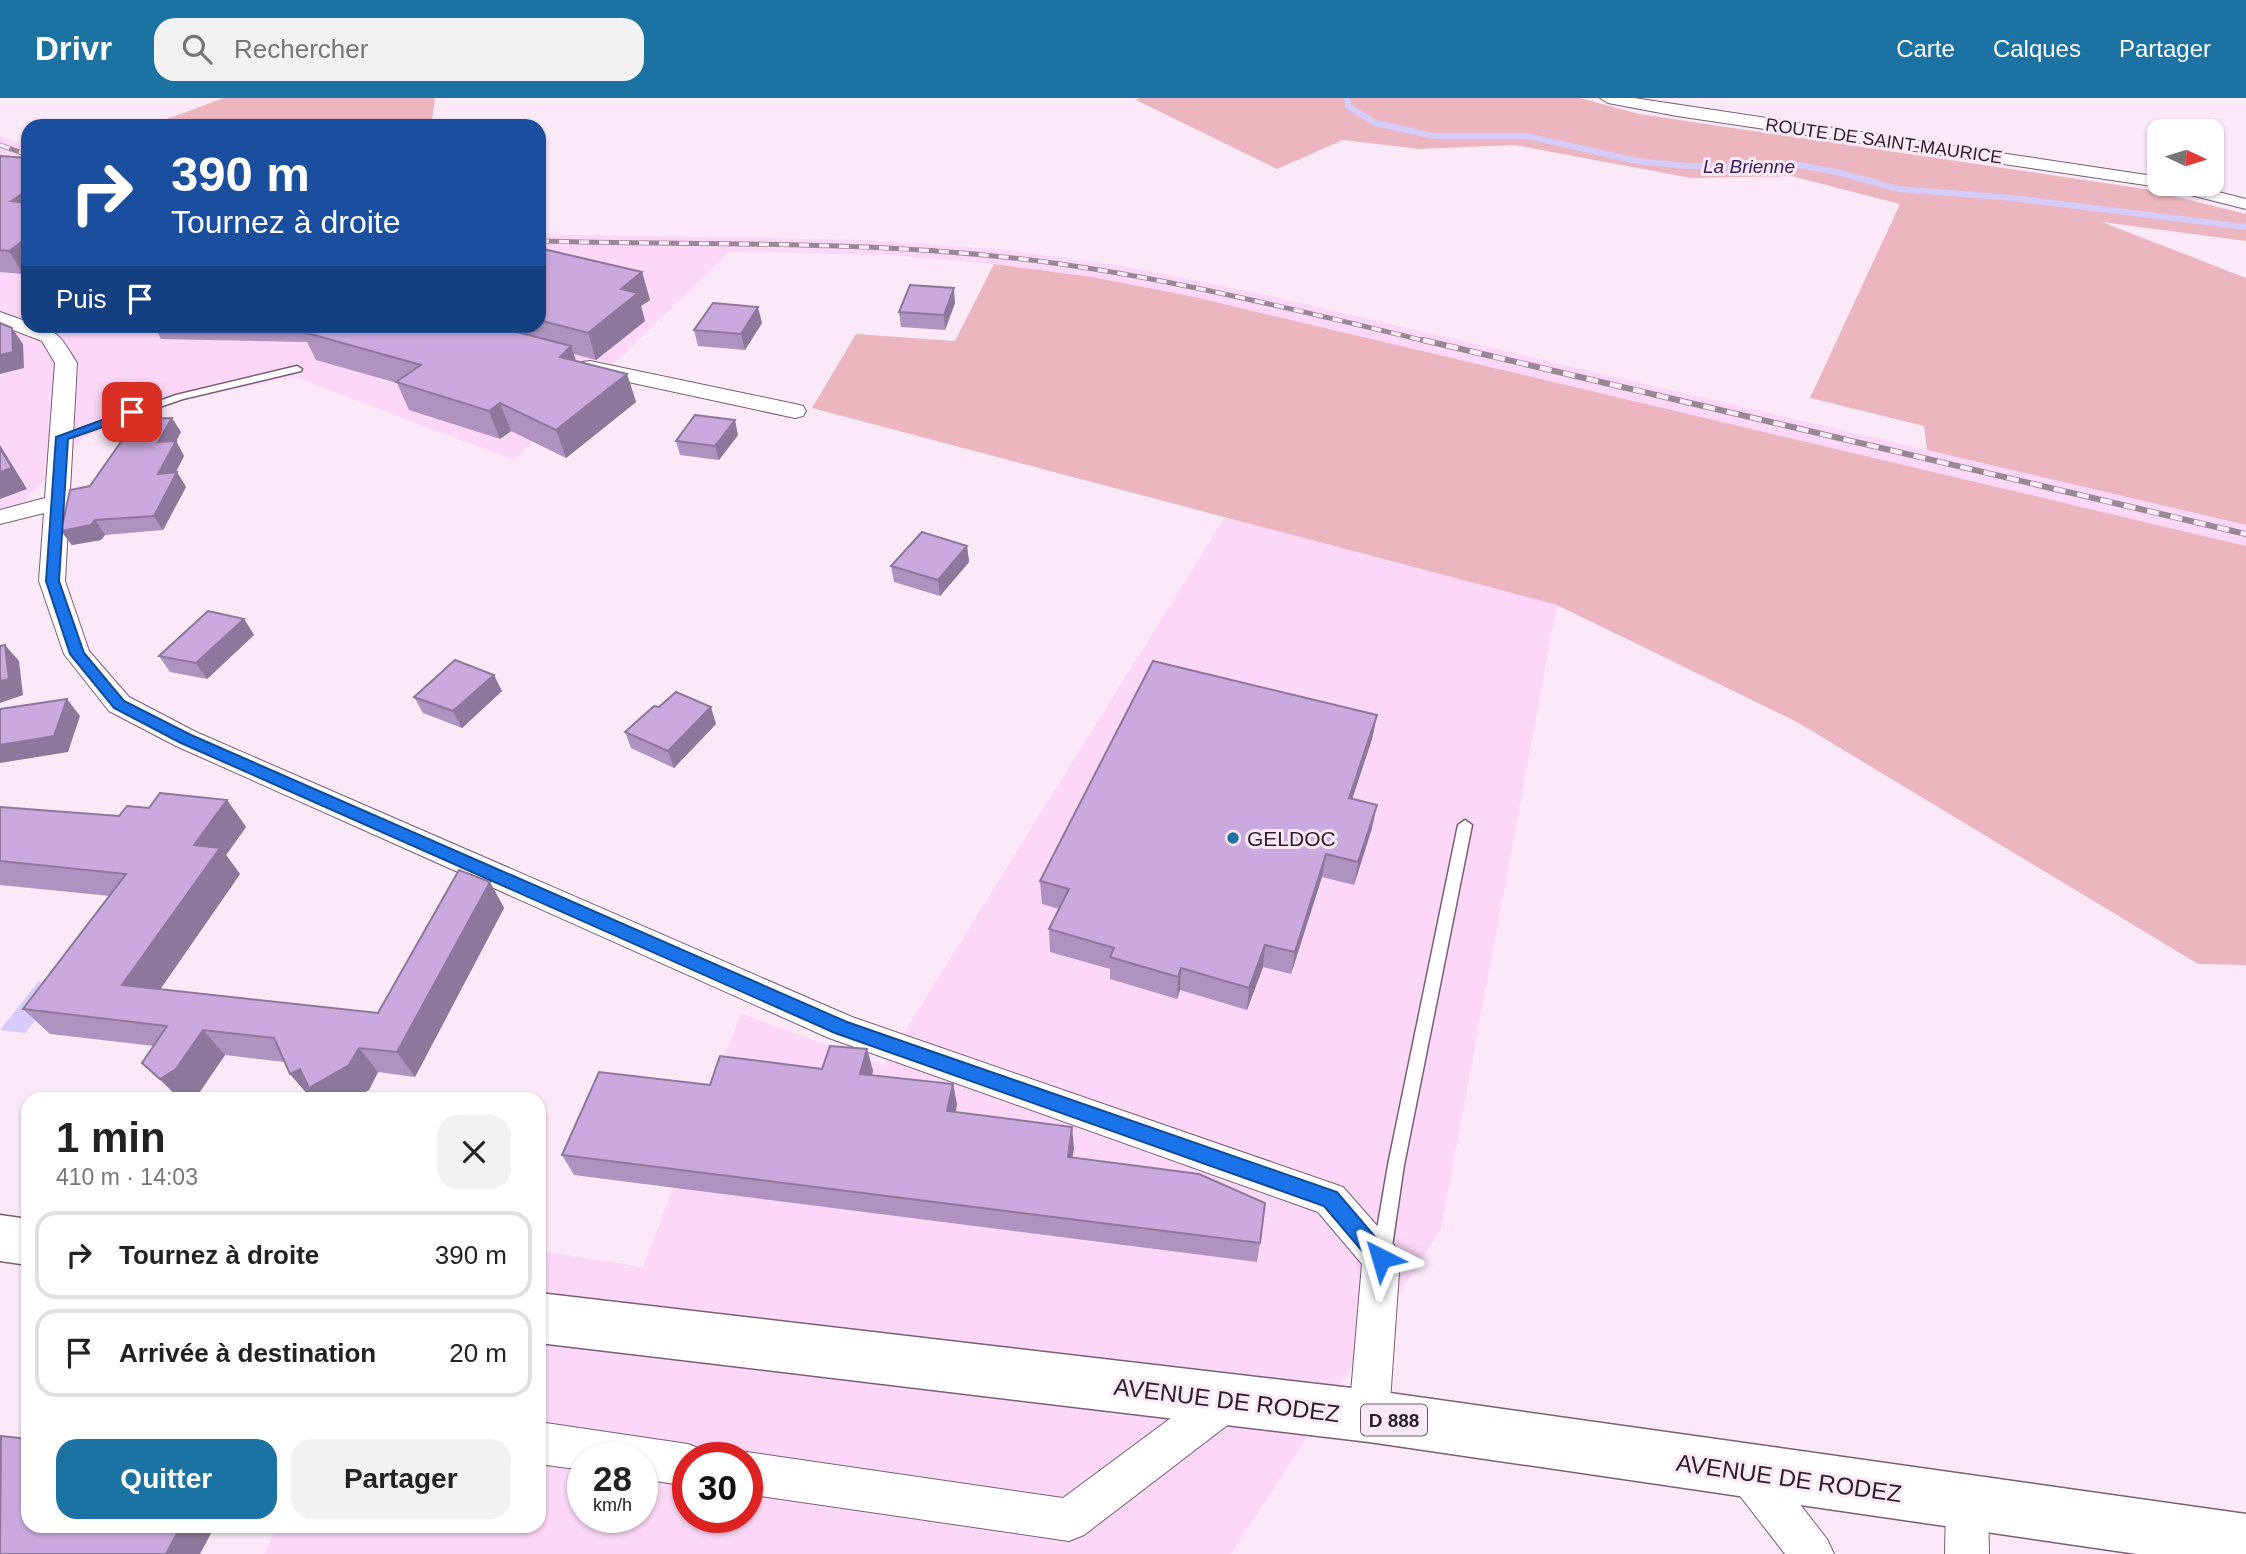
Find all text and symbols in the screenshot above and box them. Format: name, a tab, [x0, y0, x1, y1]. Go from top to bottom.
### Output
search box	[154, 18, 644, 81]
text: Drivr	[35, 30, 112, 67]
icon: search	[178, 30, 216, 68]
text: Rechercher	[234, 34, 368, 64]
text: Carte	[1896, 35, 1955, 62]
text: Calques	[1993, 35, 2081, 62]
text: Partager	[2119, 35, 2211, 62]
street label: ROUTE DE SAINT-MAURICE	[1764, 114, 2004, 168]
north arrow	[2147, 119, 2224, 196]
map controls	[2147, 119, 2224, 196]
icon: right	[56, 147, 147, 238]
text: 390 m	[171, 147, 310, 201]
water label: La Brienne	[1703, 156, 1795, 177]
text: Tournez à droite	[171, 204, 400, 240]
icon: arrive	[121, 280, 159, 318]
text: Puis	[56, 284, 107, 314]
pin	[102, 382, 162, 442]
icon: arrive	[113, 393, 151, 431]
place label: GELDOC	[1247, 827, 1336, 850]
marker: GELDOC	[1225, 830, 1241, 846]
text: 1 min	[56, 1114, 166, 1161]
button: close	[437, 1115, 511, 1189]
text: 410 m · 14:03	[56, 1164, 198, 1190]
position arrow	[1344, 1221, 1418, 1295]
icon: right	[60, 1236, 98, 1274]
text: Tournez à droite	[119, 1240, 319, 1270]
text: 390 m	[435, 1240, 507, 1270]
icon: arrive	[60, 1334, 98, 1372]
text: Arrivée à destination	[119, 1338, 376, 1368]
text: 20 m	[449, 1338, 507, 1368]
street label: AVENUE DE RODEZ	[1112, 1373, 1342, 1427]
road number: D 888	[1361, 1404, 1427, 1436]
button: Quitter	[56, 1439, 277, 1519]
button: Partager	[291, 1439, 511, 1519]
speed limit sign: 30	[672, 1442, 763, 1533]
street label: AVENUE DE RODEZ	[1674, 1449, 1904, 1507]
text: 28	[593, 1459, 632, 1498]
text: km/h	[593, 1495, 632, 1515]

